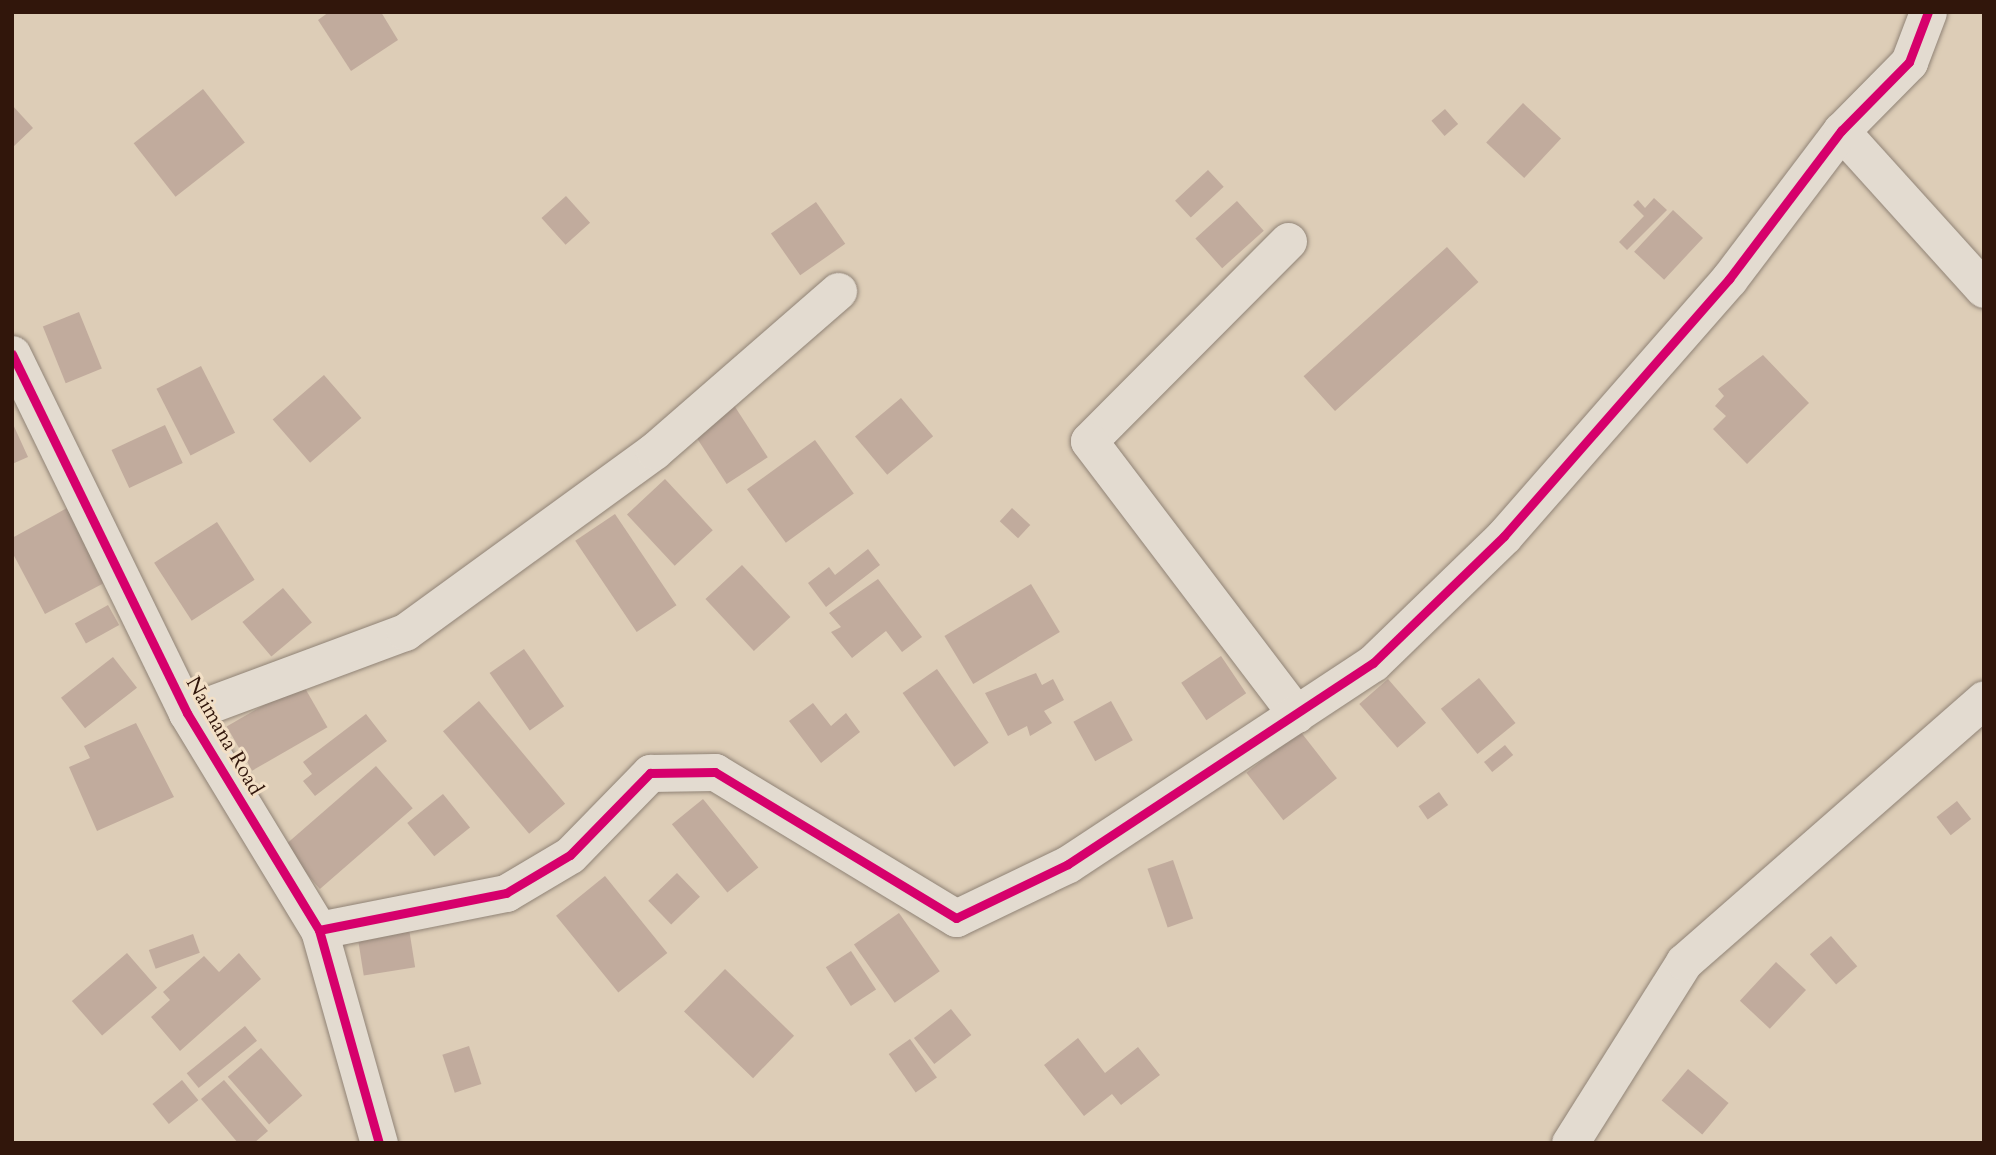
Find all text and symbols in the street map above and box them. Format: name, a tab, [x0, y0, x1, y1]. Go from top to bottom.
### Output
street label: Naimana Road	[180, 672, 268, 800]

